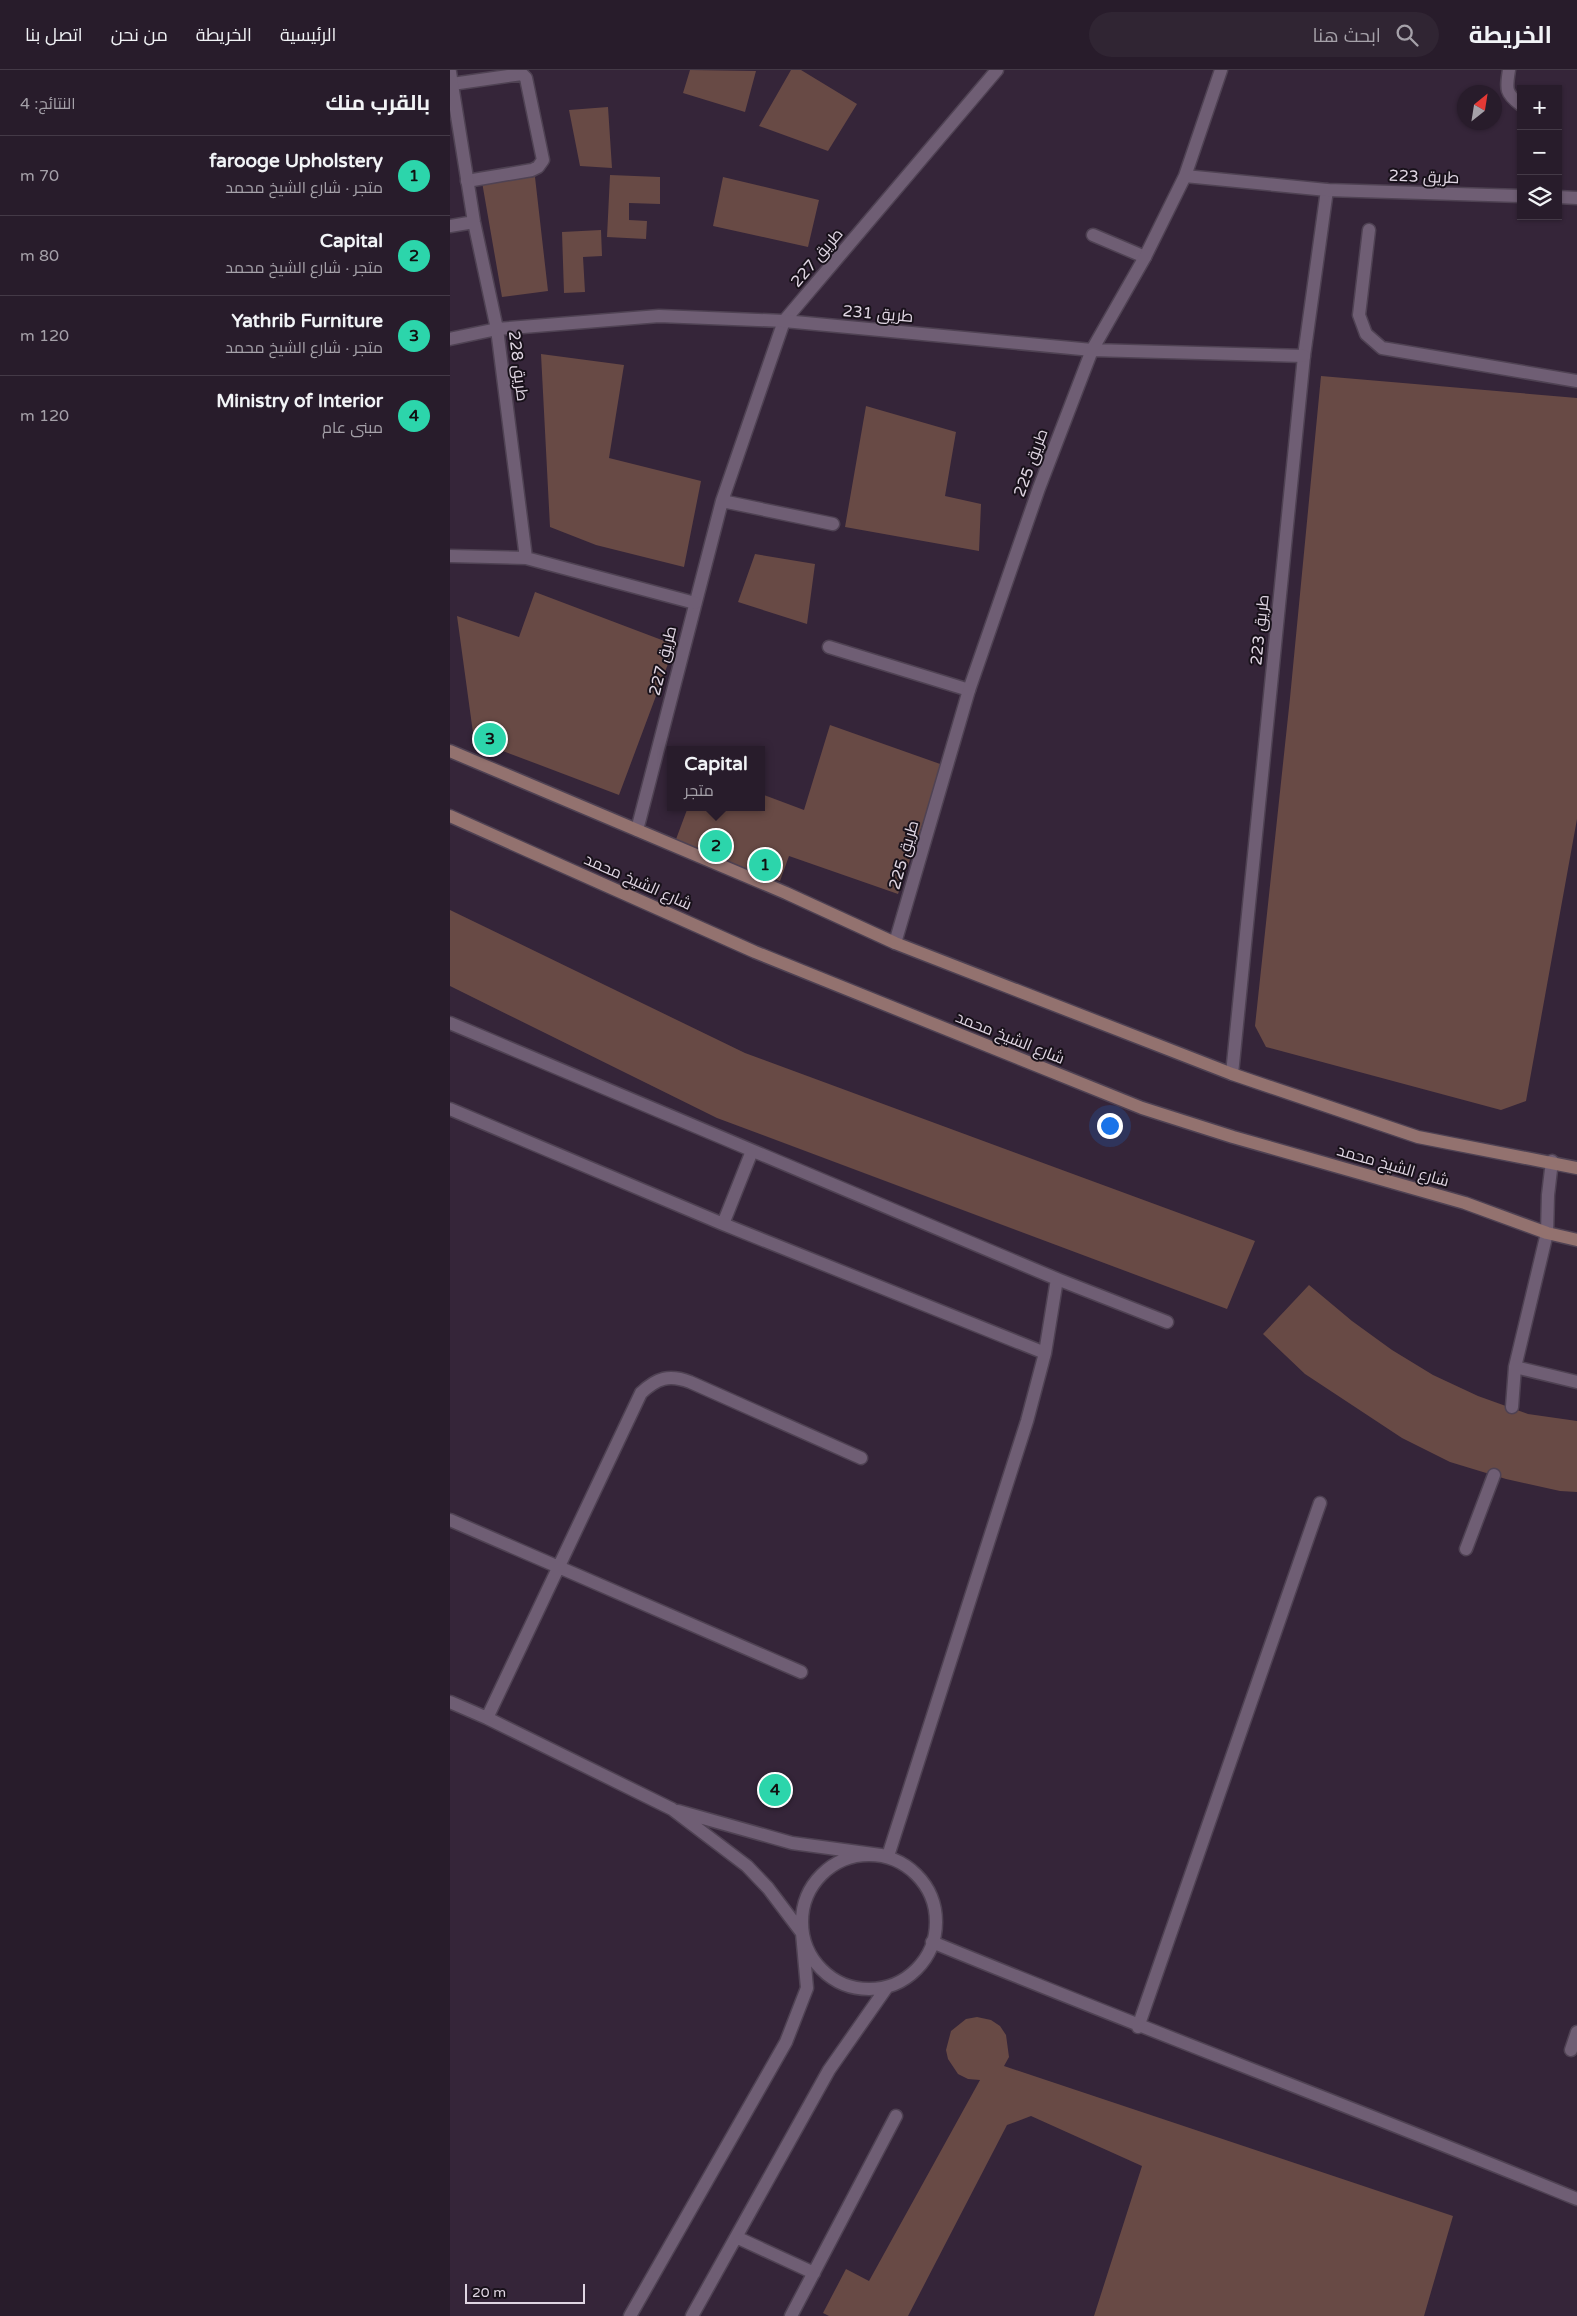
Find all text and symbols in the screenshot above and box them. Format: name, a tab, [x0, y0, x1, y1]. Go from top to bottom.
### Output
search box	[1089, 12, 1439, 57]
icon: search	[1393, 21, 1421, 49]
text: الخريطة	[1469, 21, 1552, 50]
text: اتصل بنا	[25, 24, 83, 46]
text: من نحن	[111, 24, 168, 46]
text: الخريطة	[196, 24, 252, 46]
text: الرئيسية	[280, 24, 336, 46]
text: ابحث هنا	[1312, 25, 1381, 47]
north arrow	[1457, 85, 1502, 130]
map controls	[1517, 85, 1562, 220]
button: +	[1517, 85, 1562, 130]
text: بالقرب منك	[325, 91, 430, 116]
text: النتائج: 4	[20, 94, 76, 114]
button: −	[1517, 130, 1562, 175]
text: farooge Upholstery	[209, 150, 383, 172]
text: 70 m	[20, 166, 59, 186]
text: 1	[409, 166, 419, 186]
street label: طريق 223	[1388, 166, 1460, 188]
button: layers	[1517, 175, 1562, 220]
text: متجر · شارع الشيخ محمد	[225, 178, 383, 198]
street label: طريق 227	[787, 224, 847, 292]
text: Capital	[320, 230, 383, 252]
text: 80 m	[20, 246, 59, 266]
text: 2	[409, 246, 419, 266]
text: متجر · شارع الشيخ محمد	[225, 258, 383, 278]
street label: طريق 231	[842, 301, 914, 327]
text: Yathrib Furniture	[232, 310, 383, 332]
text: 120 m	[20, 326, 69, 346]
text: 3	[409, 326, 419, 346]
street label: طريق 228	[504, 330, 532, 402]
text: متجر · شارع الشيخ محمد	[225, 338, 383, 358]
text: Ministry of Interior	[216, 390, 383, 412]
text: 120 m	[20, 406, 69, 426]
text: 4	[409, 406, 419, 426]
text: مبنى عام	[322, 418, 383, 438]
street label: طريق 225	[1009, 426, 1053, 500]
street label: طريق 223	[1246, 594, 1274, 666]
street label: طريق 227	[645, 624, 681, 698]
pin: 3	[474, 720, 506, 758]
popup	[667, 746, 765, 811]
text: Capital	[684, 753, 748, 775]
text: متجر	[684, 781, 714, 801]
street label: طريق 225	[885, 818, 923, 892]
pin: 2	[700, 827, 732, 865]
pin: 1	[749, 846, 781, 884]
street label: شارع الشيخ محمد	[581, 849, 695, 916]
street label: شارع الشيخ محمد	[952, 1007, 1067, 1070]
your location	[1097, 1113, 1123, 1139]
street label: شارع الشيخ محمد	[1334, 1140, 1451, 1193]
pin: 4	[759, 1771, 791, 1809]
scale bar	[465, 2281, 585, 2304]
text: 20 m	[472, 2284, 506, 2301]

